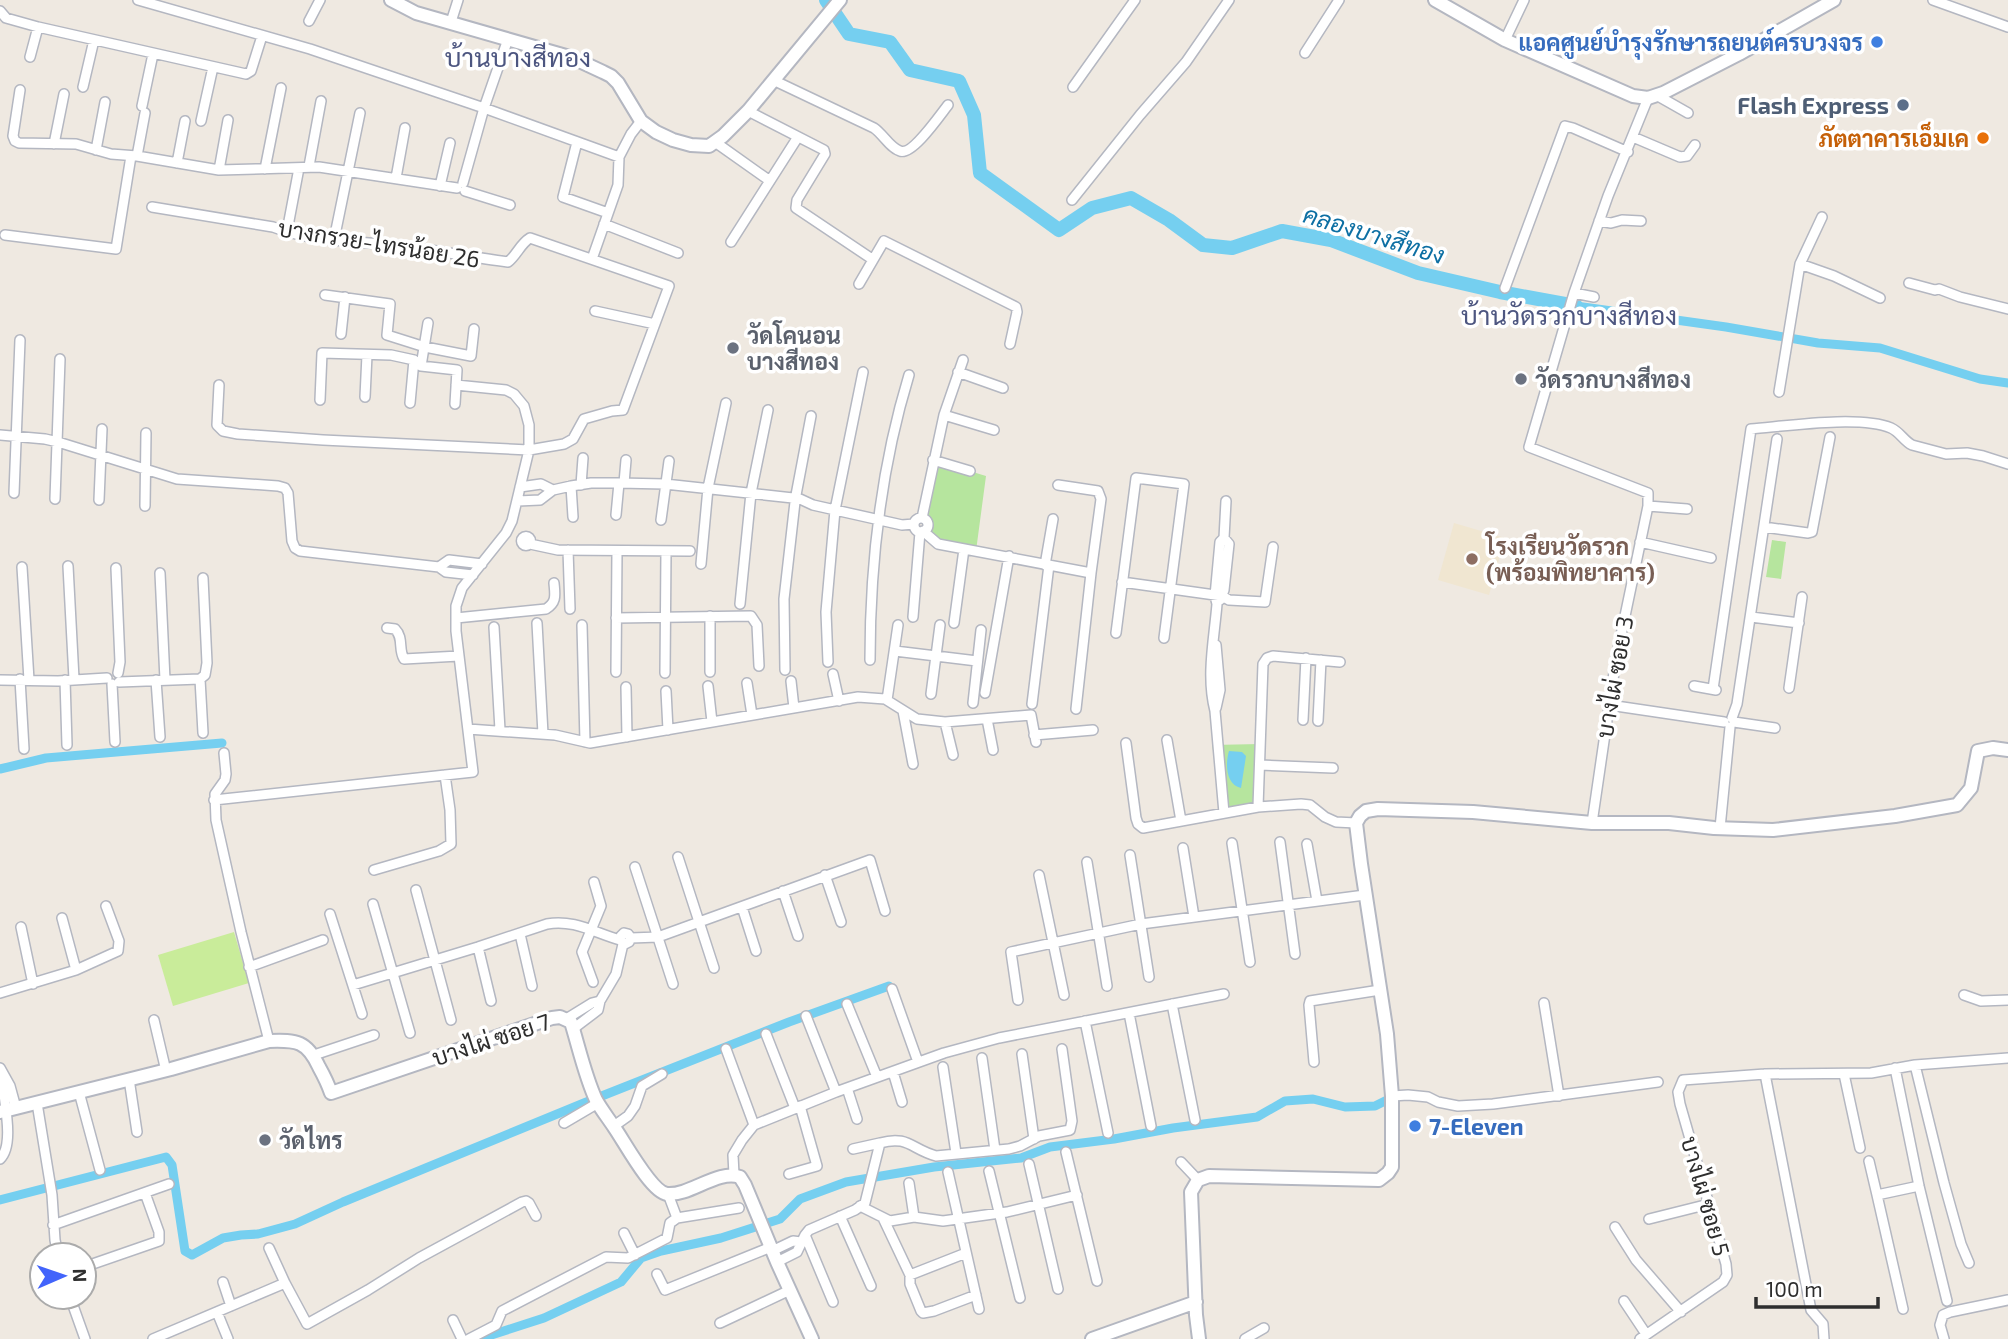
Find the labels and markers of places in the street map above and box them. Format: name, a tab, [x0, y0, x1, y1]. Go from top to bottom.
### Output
place label: แอคศูนย์บำรุงรักษารถยนต์ครบวงจร	[1518, 27, 1863, 60]
marker: แอคศูนย์บำรุงรักษารถยนต์ครบวงจร	[1869, 34, 1885, 50]
place label: Flash Express	[1737, 91, 1889, 119]
marker: Flash Express	[1895, 97, 1911, 113]
place label: ภัตตาคารเอ็มเค	[1819, 121, 1969, 152]
marker: ภัตตาคารเอ็มเค	[1975, 130, 1991, 146]
place label: วัดโคนอน บางสีทอง	[747, 320, 841, 375]
marker: วัดโคนอน บางสีทอง	[725, 340, 741, 356]
place label: วัดรวกบางสีทอง	[1535, 365, 1691, 393]
marker: วัดรวกบางสีทอง	[1513, 371, 1529, 387]
place label: โรงเรียนวัดรวก (พร้อมพิทยาคาร)	[1484, 531, 1655, 586]
marker: โรงเรียนวัดรวก (พร้อมพิทยาคาร)	[1464, 551, 1480, 567]
place label: 7-Eleven	[1429, 1112, 1524, 1140]
marker: 7-Eleven	[1407, 1118, 1423, 1134]
place label: วัดไทร	[279, 1125, 343, 1154]
marker: วัดไทร	[257, 1132, 273, 1148]

